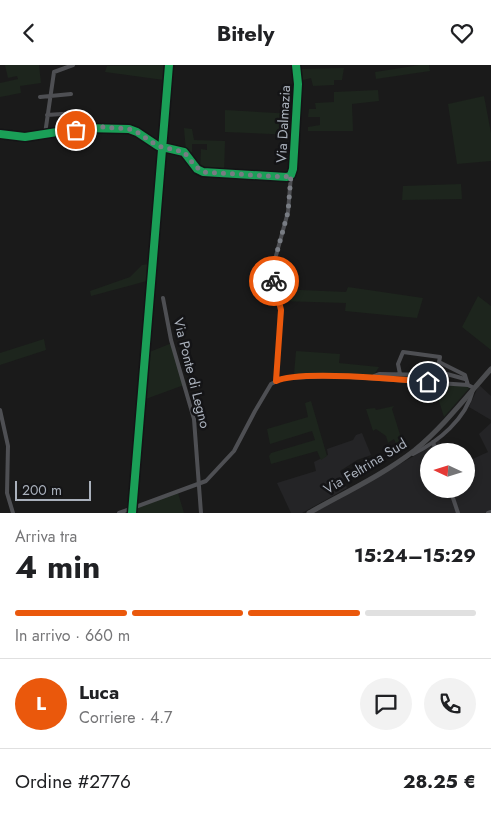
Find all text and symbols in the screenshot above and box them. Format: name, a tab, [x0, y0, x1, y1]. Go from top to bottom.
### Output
text: Bitely	[217, 17, 274, 49]
icon: back	[15, 19, 43, 47]
icon: heart	[448, 19, 476, 47]
street label: Via Dalmazia	[271, 85, 295, 163]
pin	[55, 109, 97, 151]
icon: bag	[62, 116, 90, 144]
courier	[249, 256, 299, 306]
icon: bike	[260, 267, 288, 295]
street label: Via Ponte di Legno	[169, 316, 215, 431]
pin	[407, 361, 449, 403]
icon: home	[414, 368, 442, 396]
street label: Via Feltrina Sud	[320, 433, 410, 499]
north arrow	[420, 443, 475, 497]
map controls	[420, 443, 475, 498]
scale bar	[15, 478, 91, 501]
text: 200 m	[22, 480, 62, 500]
text: Arriva tra	[15, 525, 77, 548]
text: 15:24–15:29	[354, 542, 476, 569]
text: 4 min	[15, 544, 100, 590]
text: In arrivo · 660 m	[15, 624, 130, 647]
button: chat	[360, 678, 412, 730]
button: phone	[424, 678, 476, 730]
text: Luca	[79, 679, 119, 706]
text: L	[36, 690, 46, 717]
text: Corriere · 4.7	[79, 706, 173, 729]
text: Ordine #2776	[15, 768, 131, 795]
text: 28.25 €	[403, 768, 476, 795]

